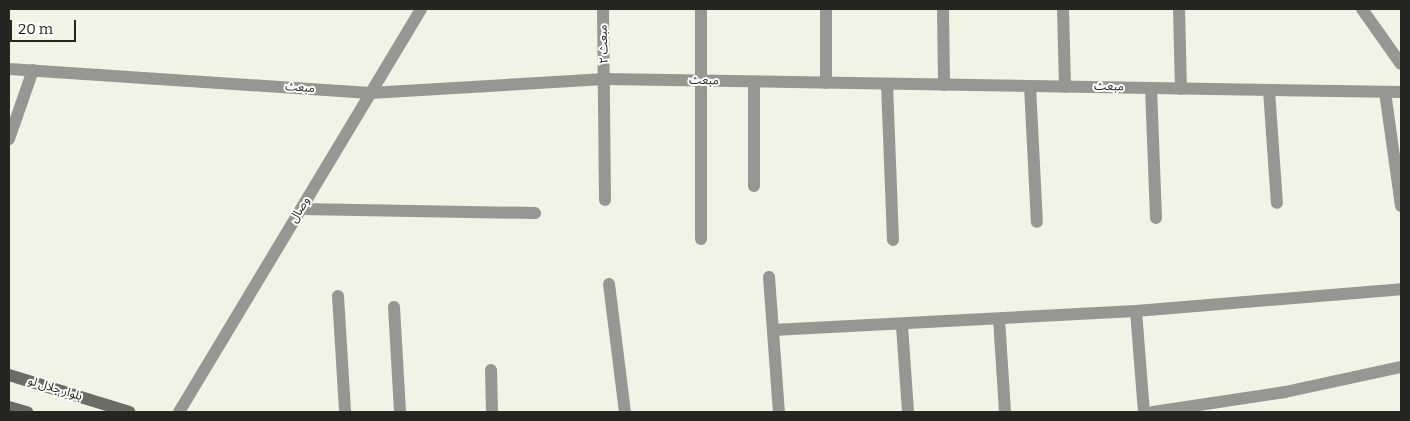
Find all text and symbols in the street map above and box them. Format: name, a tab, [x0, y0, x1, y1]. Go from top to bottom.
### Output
scale bar	[12, 10, 79, 42]
text: 20 m	[18, 20, 53, 38]
street label: مبعث ۲	[596, 24, 612, 64]
street label: مبعث	[689, 74, 719, 88]
street label: مبعث	[285, 80, 315, 96]
street label: مبعث	[1094, 80, 1124, 94]
street label: وصال	[287, 194, 313, 226]
street label: بلوار جلال لو	[26, 374, 84, 404]

